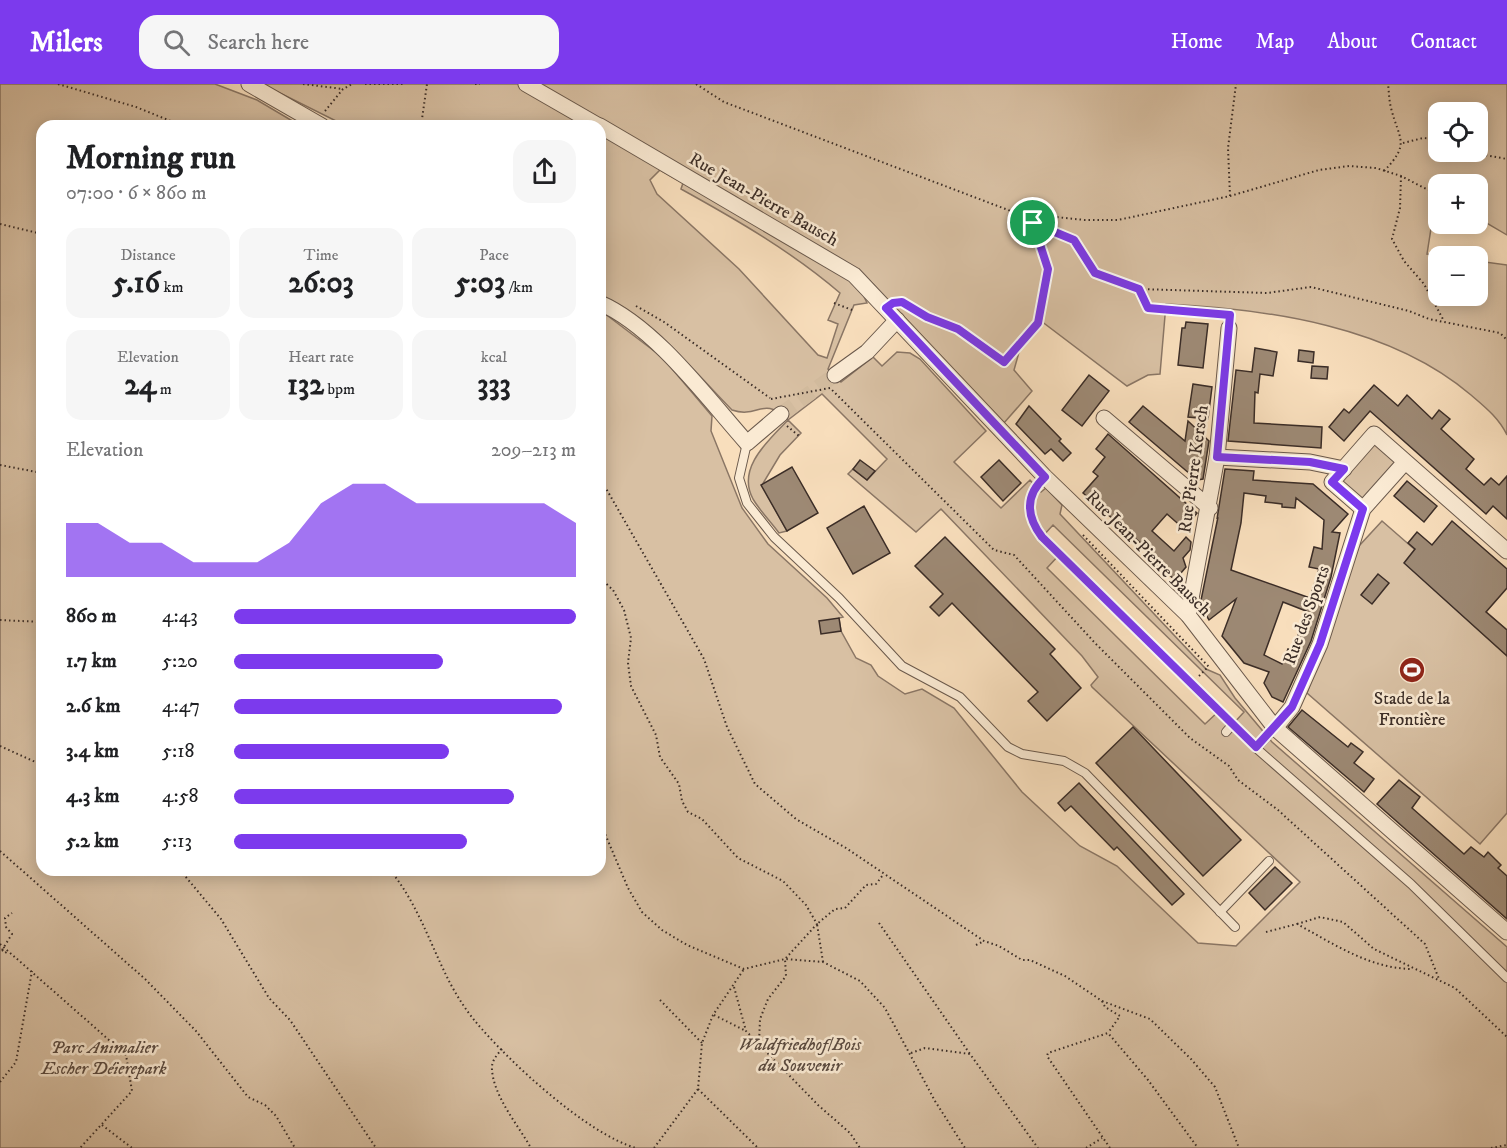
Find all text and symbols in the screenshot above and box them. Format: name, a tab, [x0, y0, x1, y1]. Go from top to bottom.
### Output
search box	[139, 15, 559, 69]
text: Milers	[30, 25, 103, 60]
icon: search	[160, 26, 193, 59]
text: Search here	[208, 29, 309, 56]
text: Home	[1171, 29, 1223, 55]
text: Map	[1256, 29, 1294, 55]
text: About	[1327, 29, 1378, 55]
text: Contact	[1411, 29, 1477, 55]
map controls	[1428, 102, 1488, 306]
button: locate	[1428, 102, 1488, 162]
text: Morning run	[66, 138, 235, 179]
button: share	[513, 140, 576, 203]
street label: Rue Jean-Pierre Bausch	[685, 148, 843, 252]
button: +	[1428, 174, 1488, 234]
text: 07:00 · 6 × 860 m	[66, 181, 206, 206]
pin	[1007, 197, 1058, 248]
icon: arrive	[1016, 206, 1049, 239]
text: Distance	[120, 245, 176, 265]
text: Time	[304, 245, 338, 265]
text: Pace	[479, 245, 509, 265]
button: −	[1428, 246, 1488, 306]
text: 5.16	[112, 265, 160, 302]
text: 26:03	[288, 265, 354, 302]
text: 5:03	[455, 265, 505, 302]
text: km	[160, 277, 184, 297]
text: /km	[505, 277, 533, 297]
text: Elevation	[117, 347, 179, 367]
text: Heart rate	[288, 347, 354, 367]
text: kcal	[481, 347, 507, 367]
text: 24	[124, 367, 156, 404]
text: 132	[287, 367, 324, 404]
text: 333	[477, 367, 511, 404]
text: m	[156, 379, 172, 399]
text: bpm	[324, 379, 355, 399]
street label: Rue Pierre Kersch	[1174, 403, 1214, 535]
text: Elevation	[66, 438, 143, 463]
text: 209–213 m	[491, 438, 576, 463]
street label: Rue Jean-Pierre Bausch	[1081, 486, 1216, 622]
street label: Rue des Sports	[1279, 563, 1335, 668]
text: 860 m	[66, 604, 117, 629]
text: 4:43	[162, 604, 198, 629]
text: 1.7 km	[66, 649, 117, 674]
text: 5:20	[162, 649, 198, 674]
sports icon: Stade de la Frontière	[1397, 655, 1427, 685]
place label: Stade de la Frontière	[1374, 688, 1451, 731]
text: 2.6 km	[66, 694, 121, 719]
text: 4:47	[162, 694, 200, 719]
text: 3.4 km	[66, 739, 119, 764]
text: 5:18	[162, 739, 195, 764]
text: 4.3 km	[66, 784, 119, 809]
text: 4:58	[162, 784, 199, 809]
text: 5.2 km	[66, 829, 119, 854]
text: 5:13	[162, 829, 192, 854]
park label: Waldfriedhof/Bois du Souvenir	[739, 1034, 862, 1077]
park label: Parc Animalier Escher Déierepark	[40, 1037, 167, 1080]

